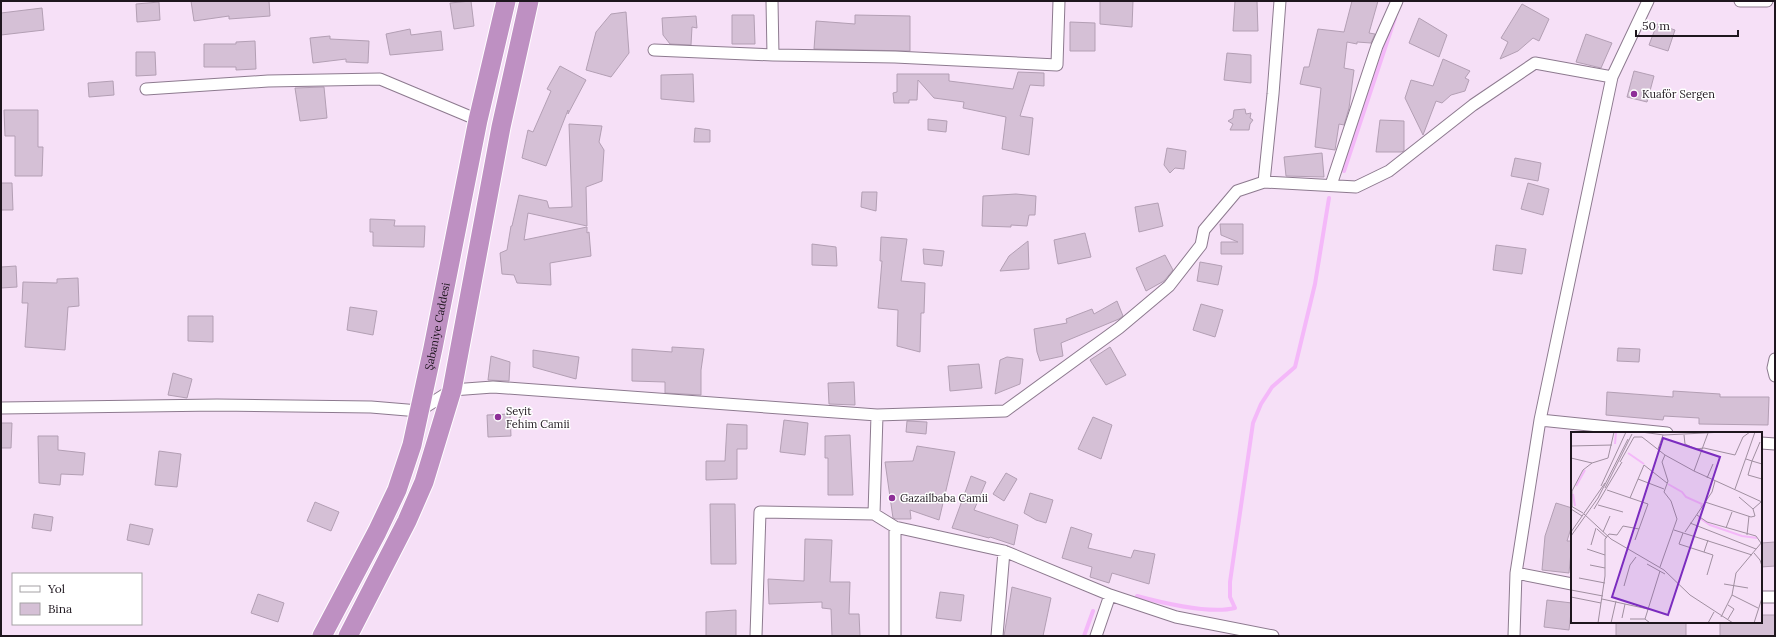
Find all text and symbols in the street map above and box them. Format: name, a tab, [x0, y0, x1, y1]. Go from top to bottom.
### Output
scale bar	[1636, 12, 1738, 38]
text: 50 m	[1642, 18, 1670, 33]
place label: Kuaför Sergen	[1642, 87, 1715, 101]
marker: Kuaför Sergen	[1629, 89, 1639, 99]
street label: Şabaniye Caddesi	[421, 281, 453, 371]
place label: Seyit Fehim Camii	[506, 404, 570, 431]
marker: Seyit Fehim Camii	[493, 412, 503, 422]
inset map	[1571, 432, 1762, 623]
place label: Gazailbaba Camii	[900, 491, 988, 505]
marker: Gazailbaba Camii	[887, 493, 897, 503]
legend	[12, 573, 142, 625]
text: Yol	[47, 581, 65, 596]
text: Bina	[48, 601, 72, 616]

